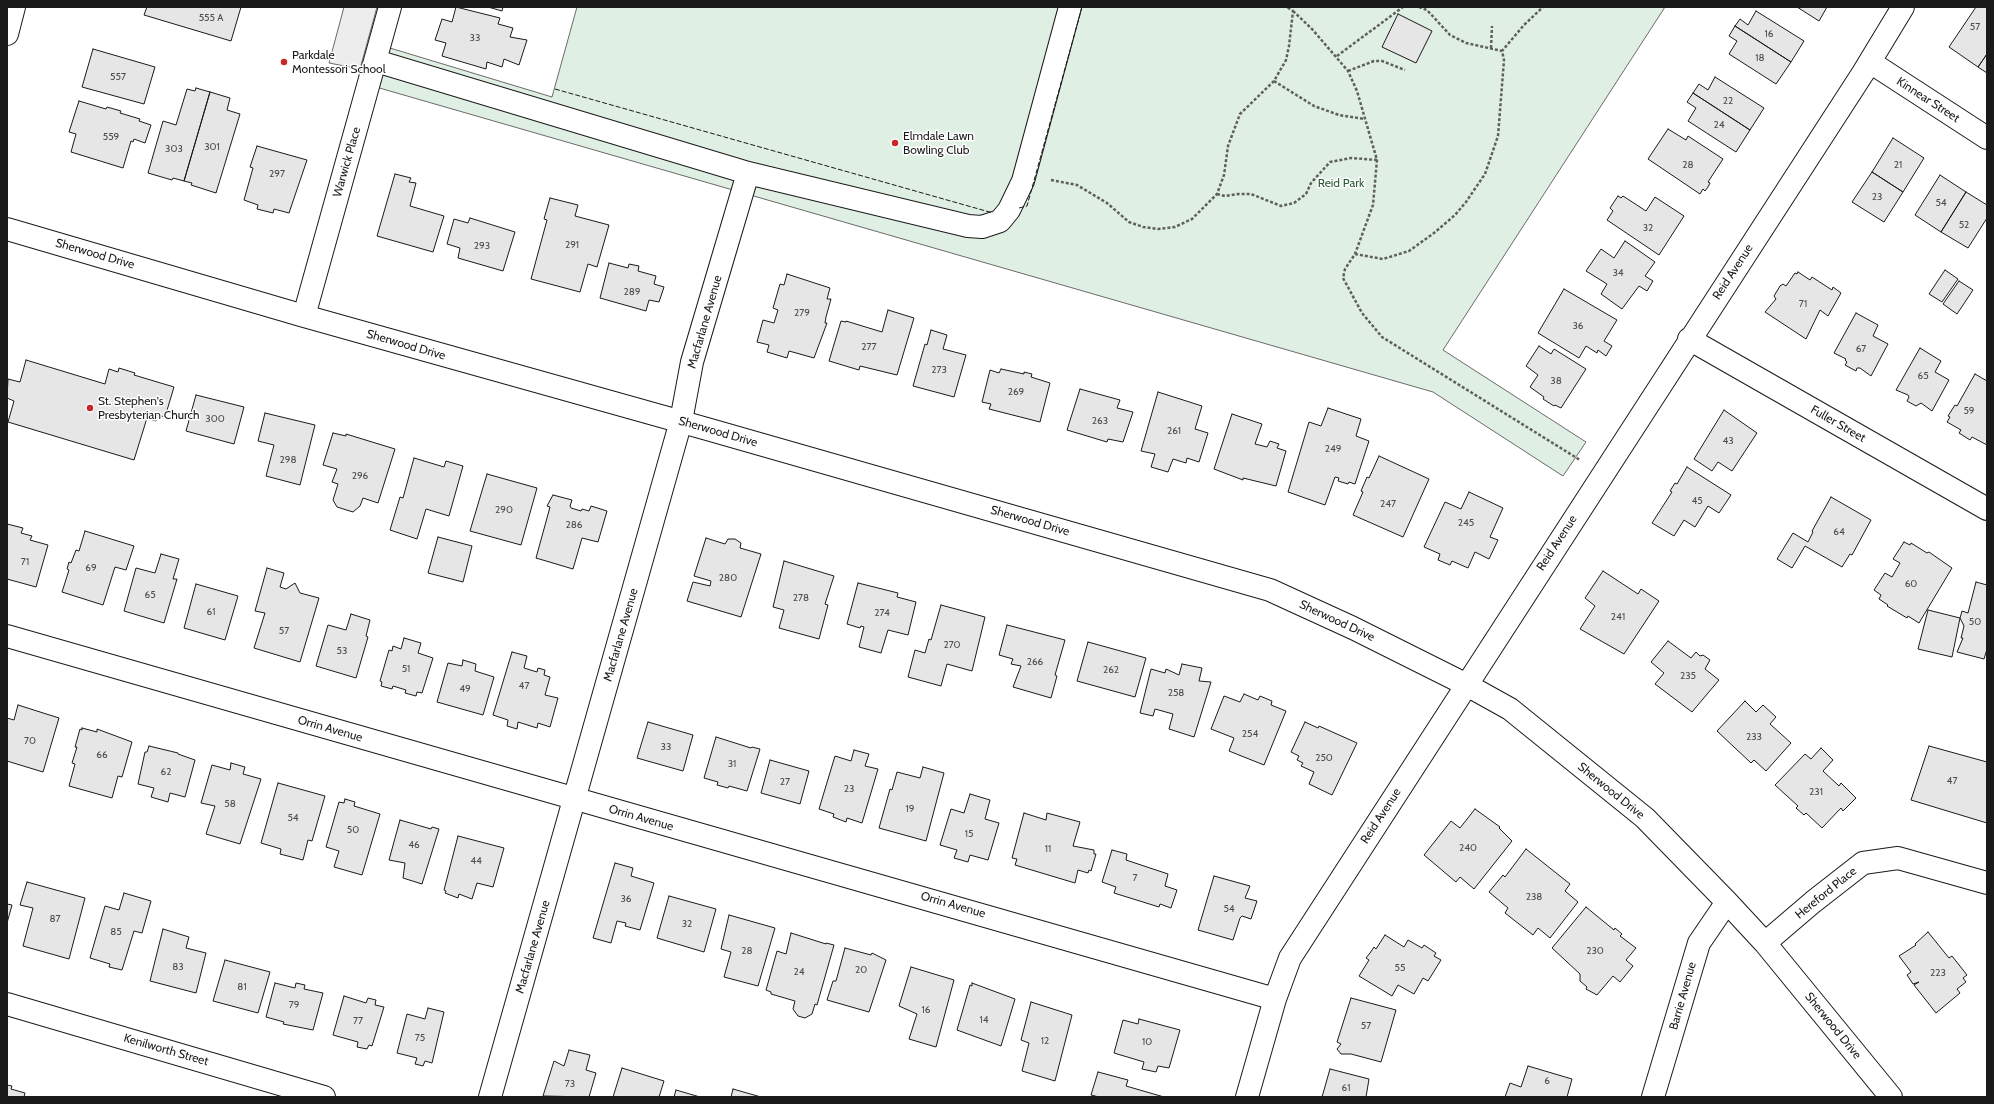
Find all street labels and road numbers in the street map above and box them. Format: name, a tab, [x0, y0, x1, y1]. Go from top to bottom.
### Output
street label: Kinnear Street	[1894, 74, 1962, 126]
street label: Warwick Place	[330, 125, 364, 199]
street label: Sherwood Drive	[54, 236, 136, 272]
street label: Reid Avenue	[1710, 242, 1756, 302]
street label: Macfarlane Avenue	[685, 274, 725, 370]
street label: Sherwood Drive	[365, 327, 447, 363]
street label: Fuller Street	[1808, 402, 1868, 446]
street label: Sherwood Drive	[677, 414, 759, 450]
street label: Sherwood Drive	[989, 503, 1071, 539]
street label: Reid Avenue	[1534, 513, 1580, 573]
street label: Macfarlane Avenue	[601, 587, 641, 683]
street label: Sherwood Drive	[1297, 597, 1377, 645]
street label: Orrin Avenue	[296, 713, 364, 745]
street label: Sherwood Drive	[1575, 760, 1647, 822]
street label: Reid Avenue	[1358, 786, 1404, 846]
street label: Orrin Avenue	[607, 802, 675, 834]
street label: Hereford Place	[1792, 864, 1860, 922]
street label: Orrin Avenue	[919, 889, 987, 921]
street label: Macfarlane Avenue	[513, 899, 553, 995]
street label: Barrie Avenue	[1666, 960, 1700, 1032]
street label: Sherwood Drive	[1802, 990, 1864, 1062]
street label: Kenilworth Street	[122, 1031, 210, 1069]

